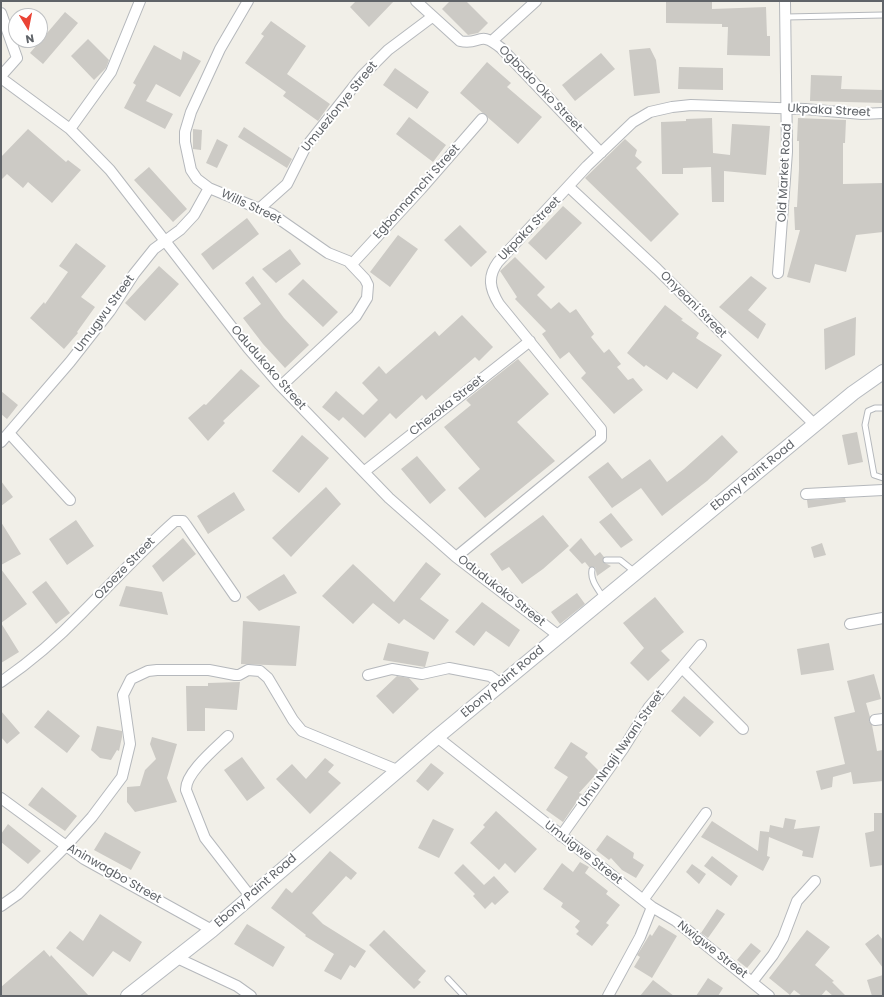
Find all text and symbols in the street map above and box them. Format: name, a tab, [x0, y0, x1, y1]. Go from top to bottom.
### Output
north arrow	[8, 8, 48, 48]
text: N	[24, 30, 35, 47]
street label: Ogbodo Oko Street	[495, 43, 585, 135]
street label: Umuezionye Street	[299, 59, 381, 155]
street label: Ukpaka Street	[787, 102, 871, 120]
street label: Old Market Road	[775, 123, 795, 223]
street label: Egbonnamchi Street	[371, 142, 463, 242]
street label: Wills Street	[218, 187, 284, 227]
street label: Ukpaka Street	[496, 194, 564, 264]
street label: Onyeani Street	[657, 269, 729, 341]
street label: Umugwu Street	[72, 273, 138, 355]
street label: Odudukoko Street	[227, 323, 309, 413]
street label: Chezoka Street	[407, 373, 487, 439]
street label: Ebony Paint Road	[708, 438, 798, 514]
street label: Ozoeze Street	[92, 535, 158, 603]
street label: Odudukoko Street	[454, 552, 548, 630]
street label: Ebony Paint Road	[459, 643, 547, 721]
street label: Umu Nnaji Nwani Street	[576, 688, 668, 810]
street label: Umuigwe Street	[541, 818, 625, 888]
street label: Aninwagbo Street	[64, 841, 164, 907]
street label: Ebony Paint Road	[212, 851, 300, 931]
street label: Nwigwe Street	[674, 918, 750, 982]

